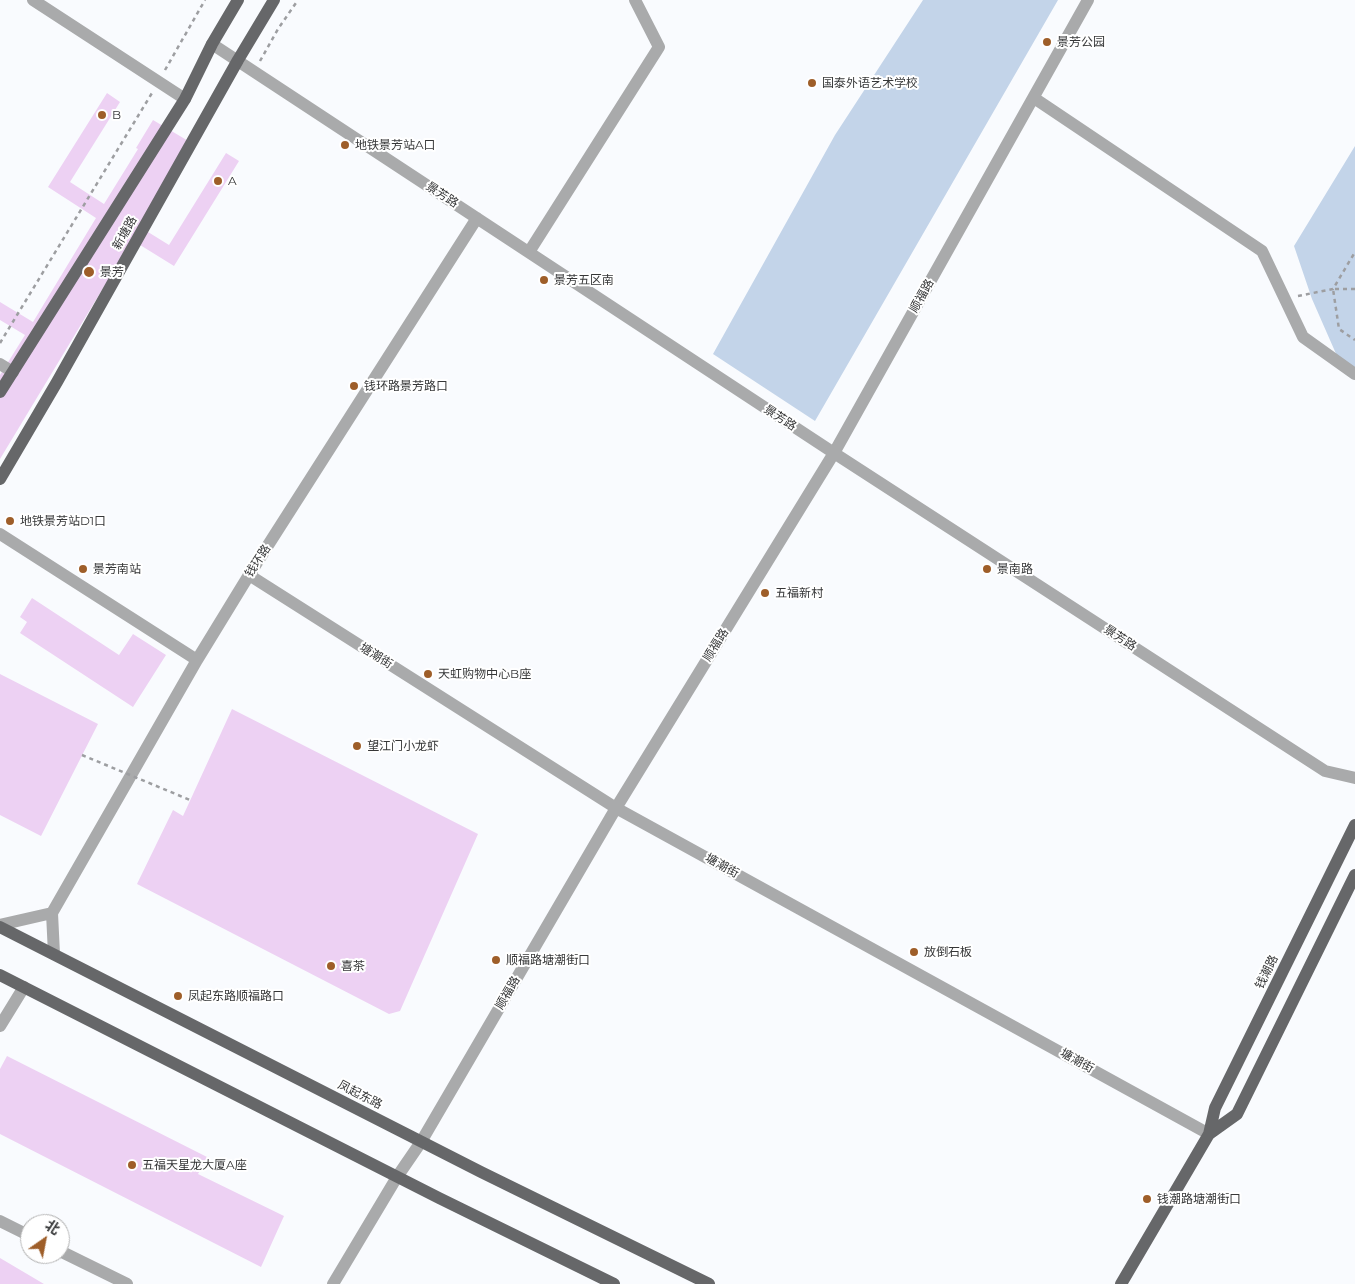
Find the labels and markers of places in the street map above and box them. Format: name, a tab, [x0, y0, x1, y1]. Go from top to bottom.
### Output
place label: 景芳公园	[1057, 35, 1105, 49]
marker: 景芳公园	[1041, 36, 1053, 48]
place label: 国泰外语艺术学校	[822, 76, 918, 90]
marker: 国泰外语艺术学校	[806, 77, 818, 89]
place label: B	[112, 108, 121, 122]
marker: B	[96, 109, 108, 121]
place label: 地铁景芳站A口	[355, 138, 436, 152]
marker: 地铁景芳站A口	[339, 139, 351, 151]
place label: A	[228, 174, 237, 188]
marker: A	[212, 175, 224, 187]
marker: 景芳	[82, 265, 96, 279]
place label: 景芳	[100, 265, 124, 279]
place label: 景芳五区南	[554, 273, 614, 287]
marker: 景芳五区南	[538, 274, 550, 286]
place label: 钱环路景芳路口	[364, 379, 448, 393]
marker: 钱环路景芳路口	[348, 380, 360, 392]
place label: 地铁景芳站D1口	[20, 514, 106, 528]
marker: 地铁景芳站D1口	[4, 515, 16, 527]
place label: 景芳南站	[93, 562, 141, 576]
place label: 景南路	[997, 562, 1033, 576]
marker: 景芳南站	[77, 563, 89, 575]
marker: 景南路	[981, 563, 993, 575]
place label: 五福新村	[775, 586, 823, 600]
marker: 五福新村	[759, 587, 771, 599]
place label: 天虹购物中心B座	[438, 667, 531, 681]
marker: 天虹购物中心B座	[422, 668, 434, 680]
place label: 望江门小龙虾	[367, 739, 439, 753]
marker: 望江门小龙虾	[351, 740, 363, 752]
place label: 放倒石板	[924, 945, 972, 959]
marker: 放倒石板	[908, 946, 920, 958]
place label: 顺福路塘潮街口	[506, 953, 590, 967]
marker: 顺福路塘潮街口	[490, 954, 502, 966]
place label: 喜茶	[341, 959, 365, 973]
marker: 喜茶	[325, 960, 337, 972]
place label: 凤起东路顺福路口	[188, 989, 284, 1003]
marker: 凤起东路顺福路口	[172, 990, 184, 1002]
place label: 五福天星龙大厦A座	[142, 1158, 247, 1172]
marker: 五福天星龙大厦A座	[126, 1159, 138, 1171]
place label: 钱潮路塘潮街口	[1157, 1192, 1241, 1206]
marker: 钱潮路塘潮街口	[1141, 1193, 1153, 1205]

